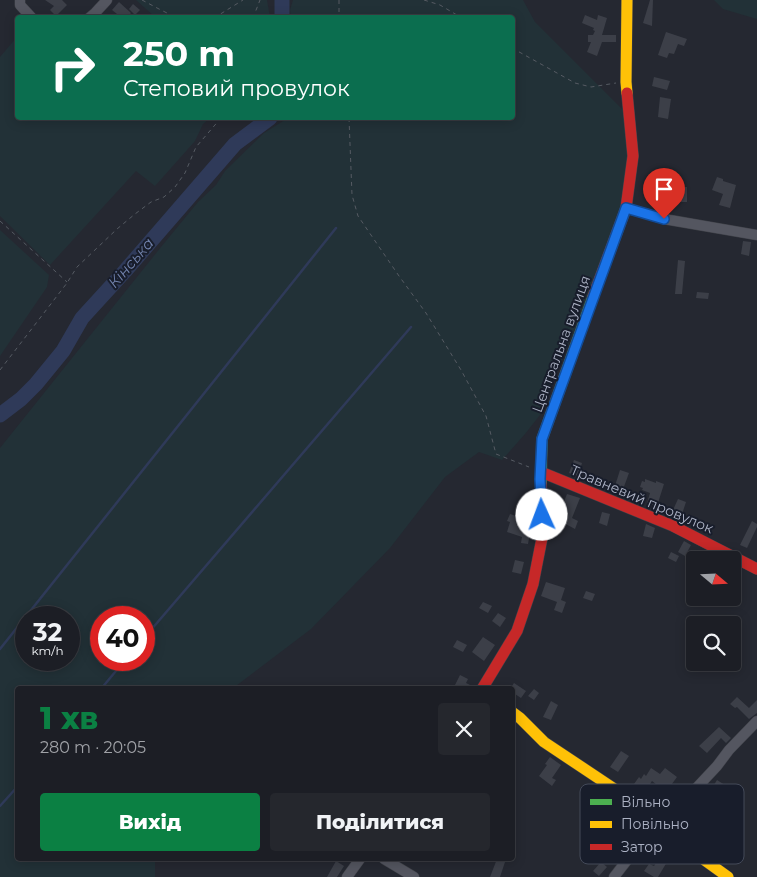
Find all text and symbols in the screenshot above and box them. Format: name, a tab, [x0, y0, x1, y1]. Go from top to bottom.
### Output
text: 250 m	[123, 32, 235, 75]
icon: right	[40, 35, 105, 100]
text: Степовий провулок	[123, 75, 350, 102]
pin	[643, 168, 685, 219]
icon: arrive	[650, 175, 678, 203]
water label: Кінська	[104, 234, 158, 292]
street label: Центральна вулиця	[528, 273, 594, 415]
street label: Травневий провулок	[568, 461, 716, 537]
position arrow	[515, 488, 567, 540]
north arrow	[686, 551, 741, 606]
map controls	[686, 551, 741, 671]
speed limit sign: 40	[90, 606, 155, 671]
button: search	[686, 616, 741, 671]
text: 32	[33, 617, 62, 647]
text: km/h	[31, 643, 64, 658]
text: 1 хв	[40, 700, 98, 737]
button: close	[438, 703, 490, 755]
text: 280 m · 20:05	[40, 738, 146, 757]
legend	[580, 784, 744, 864]
button: Вихід	[40, 793, 260, 851]
button: Поділитися	[270, 793, 490, 851]
text: Вільно	[621, 793, 670, 811]
text: Повільно	[621, 815, 689, 833]
text: Затор	[621, 838, 663, 856]

